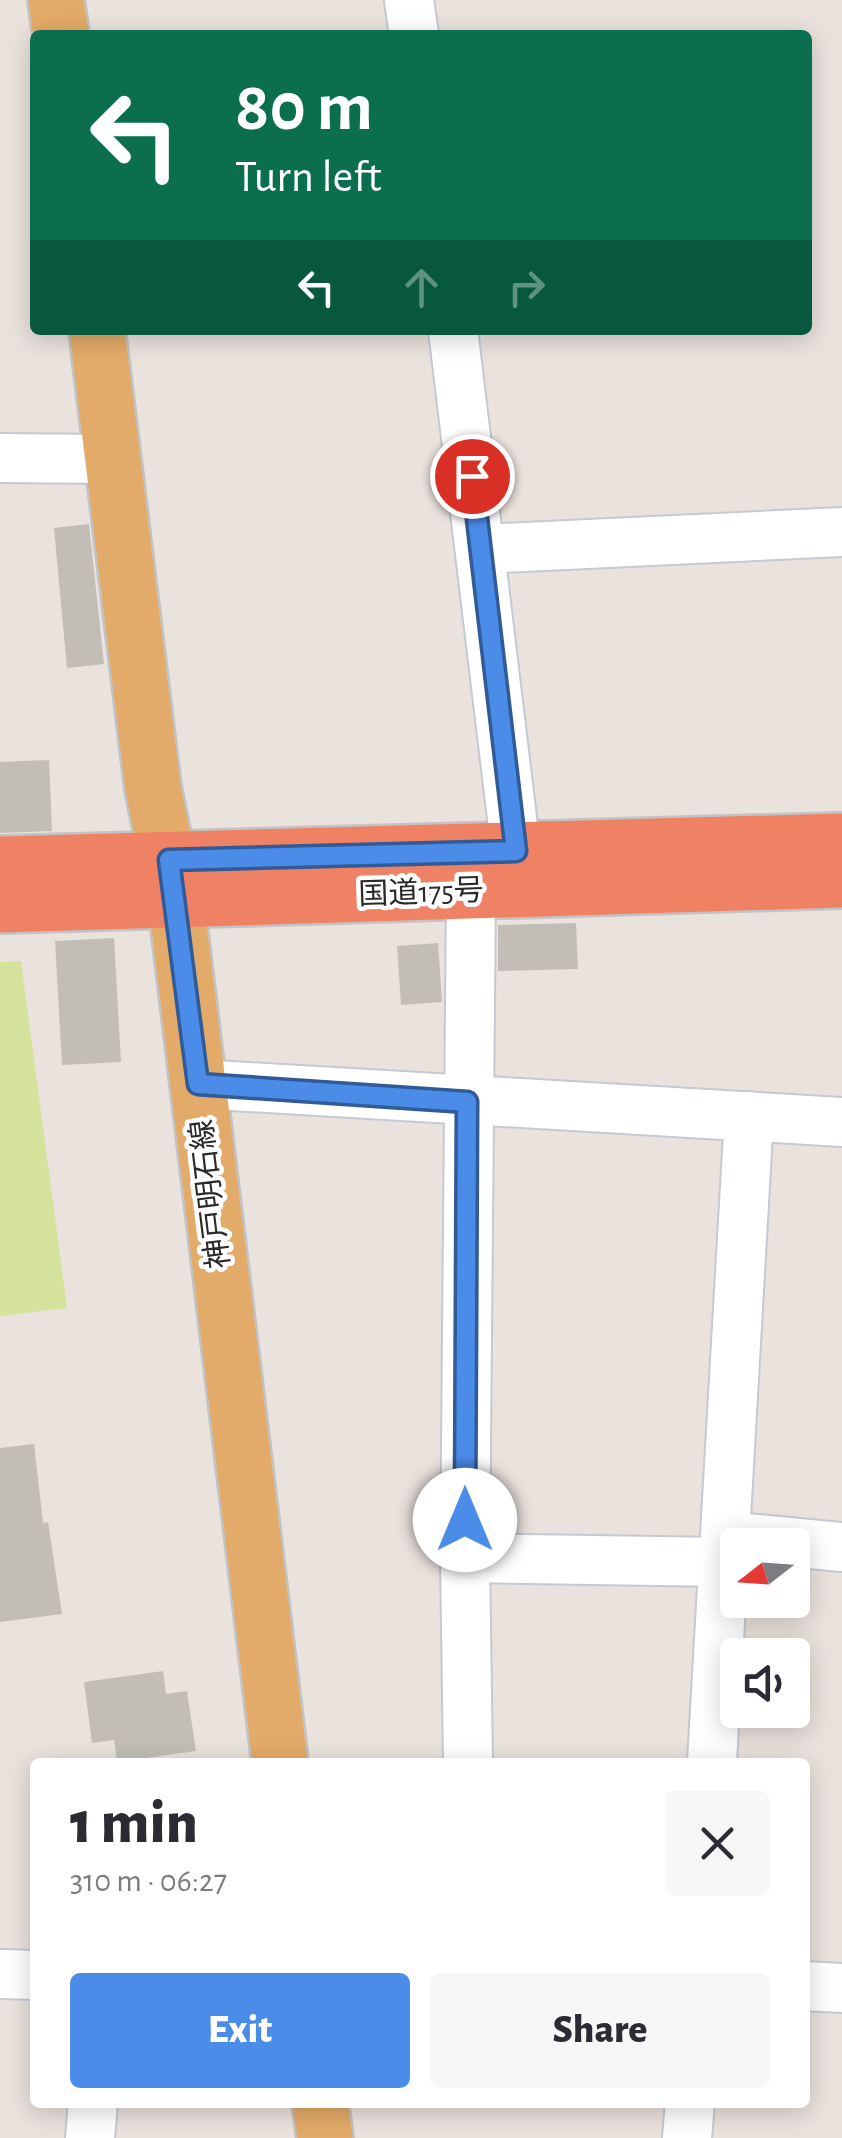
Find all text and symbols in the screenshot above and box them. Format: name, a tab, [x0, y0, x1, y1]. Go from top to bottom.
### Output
icon: left	[70, 70, 200, 200]
text: 80 m	[235, 73, 373, 143]
text: Turn left	[235, 155, 382, 200]
icon: left	[289, 260, 344, 315]
icon: ahead	[394, 260, 449, 315]
icon: right	[499, 260, 554, 315]
pin	[430, 434, 515, 519]
icon: arrive	[445, 449, 500, 504]
street label: 国道175号	[358, 875, 484, 910]
street label: 神戸明石線	[185, 1118, 235, 1271]
position arrow	[413, 1468, 517, 1572]
north arrow	[720, 1528, 810, 1618]
map controls	[720, 1528, 810, 1728]
button: sound	[720, 1638, 810, 1728]
button: close	[665, 1791, 770, 1896]
text: 1 min	[70, 1794, 198, 1854]
text: 310 m · 06:27	[70, 1865, 227, 1897]
button: Exit	[70, 1973, 410, 2088]
button: Share	[430, 1973, 770, 2088]

